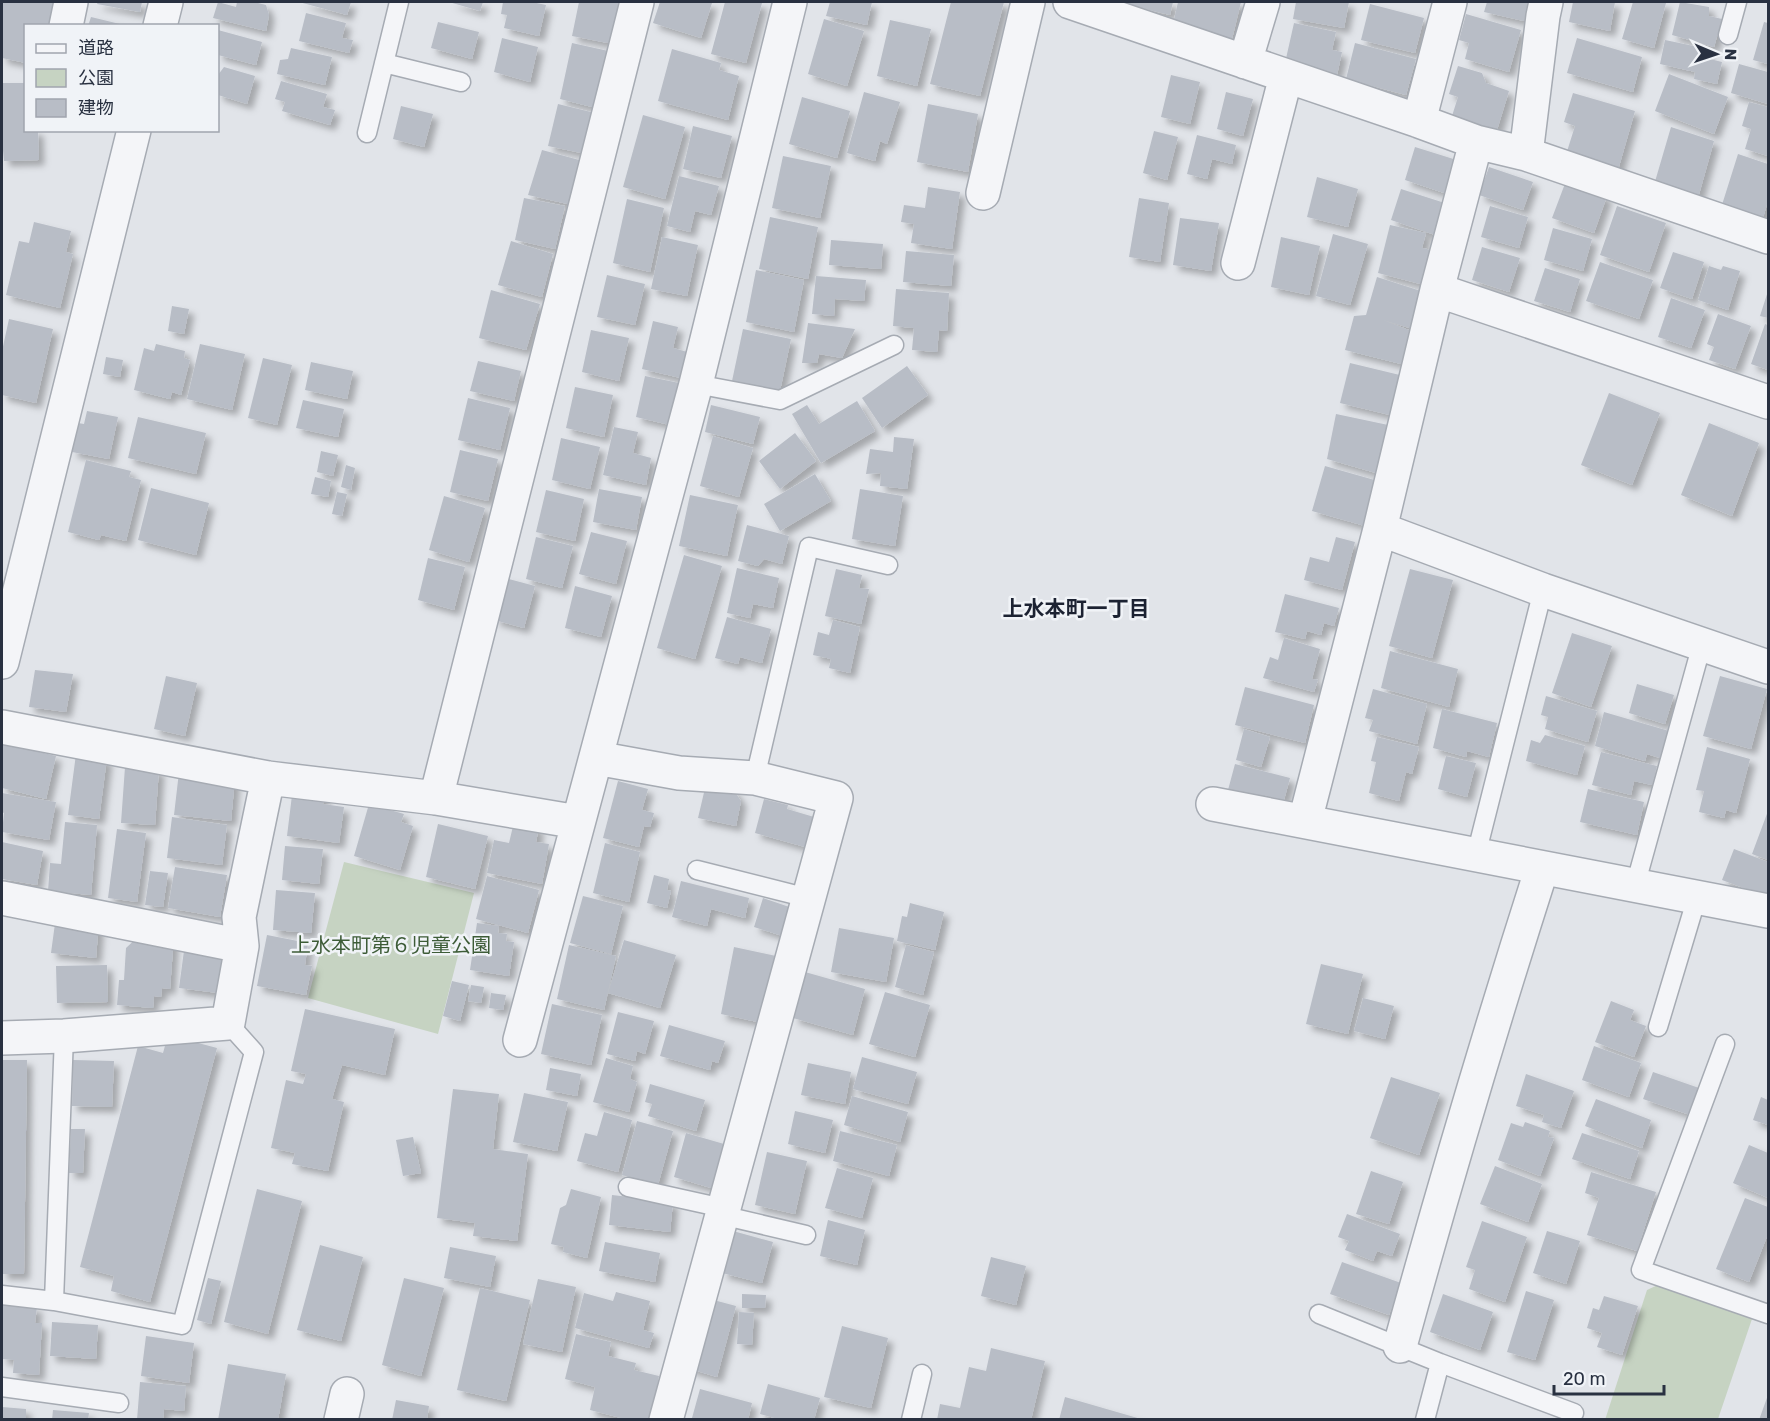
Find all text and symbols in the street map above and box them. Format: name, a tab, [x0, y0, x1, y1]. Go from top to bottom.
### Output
legend	[24, 24, 219, 132]
north arrow	[1686, 24, 1746, 84]
text: 道路	[78, 37, 114, 59]
text: N	[1721, 48, 1740, 61]
text: 公園	[78, 67, 114, 89]
text: 建物	[78, 97, 114, 119]
district label: 上水本町一丁目	[1003, 596, 1150, 621]
park label: 上水本町第６児童公園	[291, 933, 491, 957]
scale bar	[1554, 1358, 1664, 1396]
text: 20 m	[1563, 1368, 1605, 1390]

